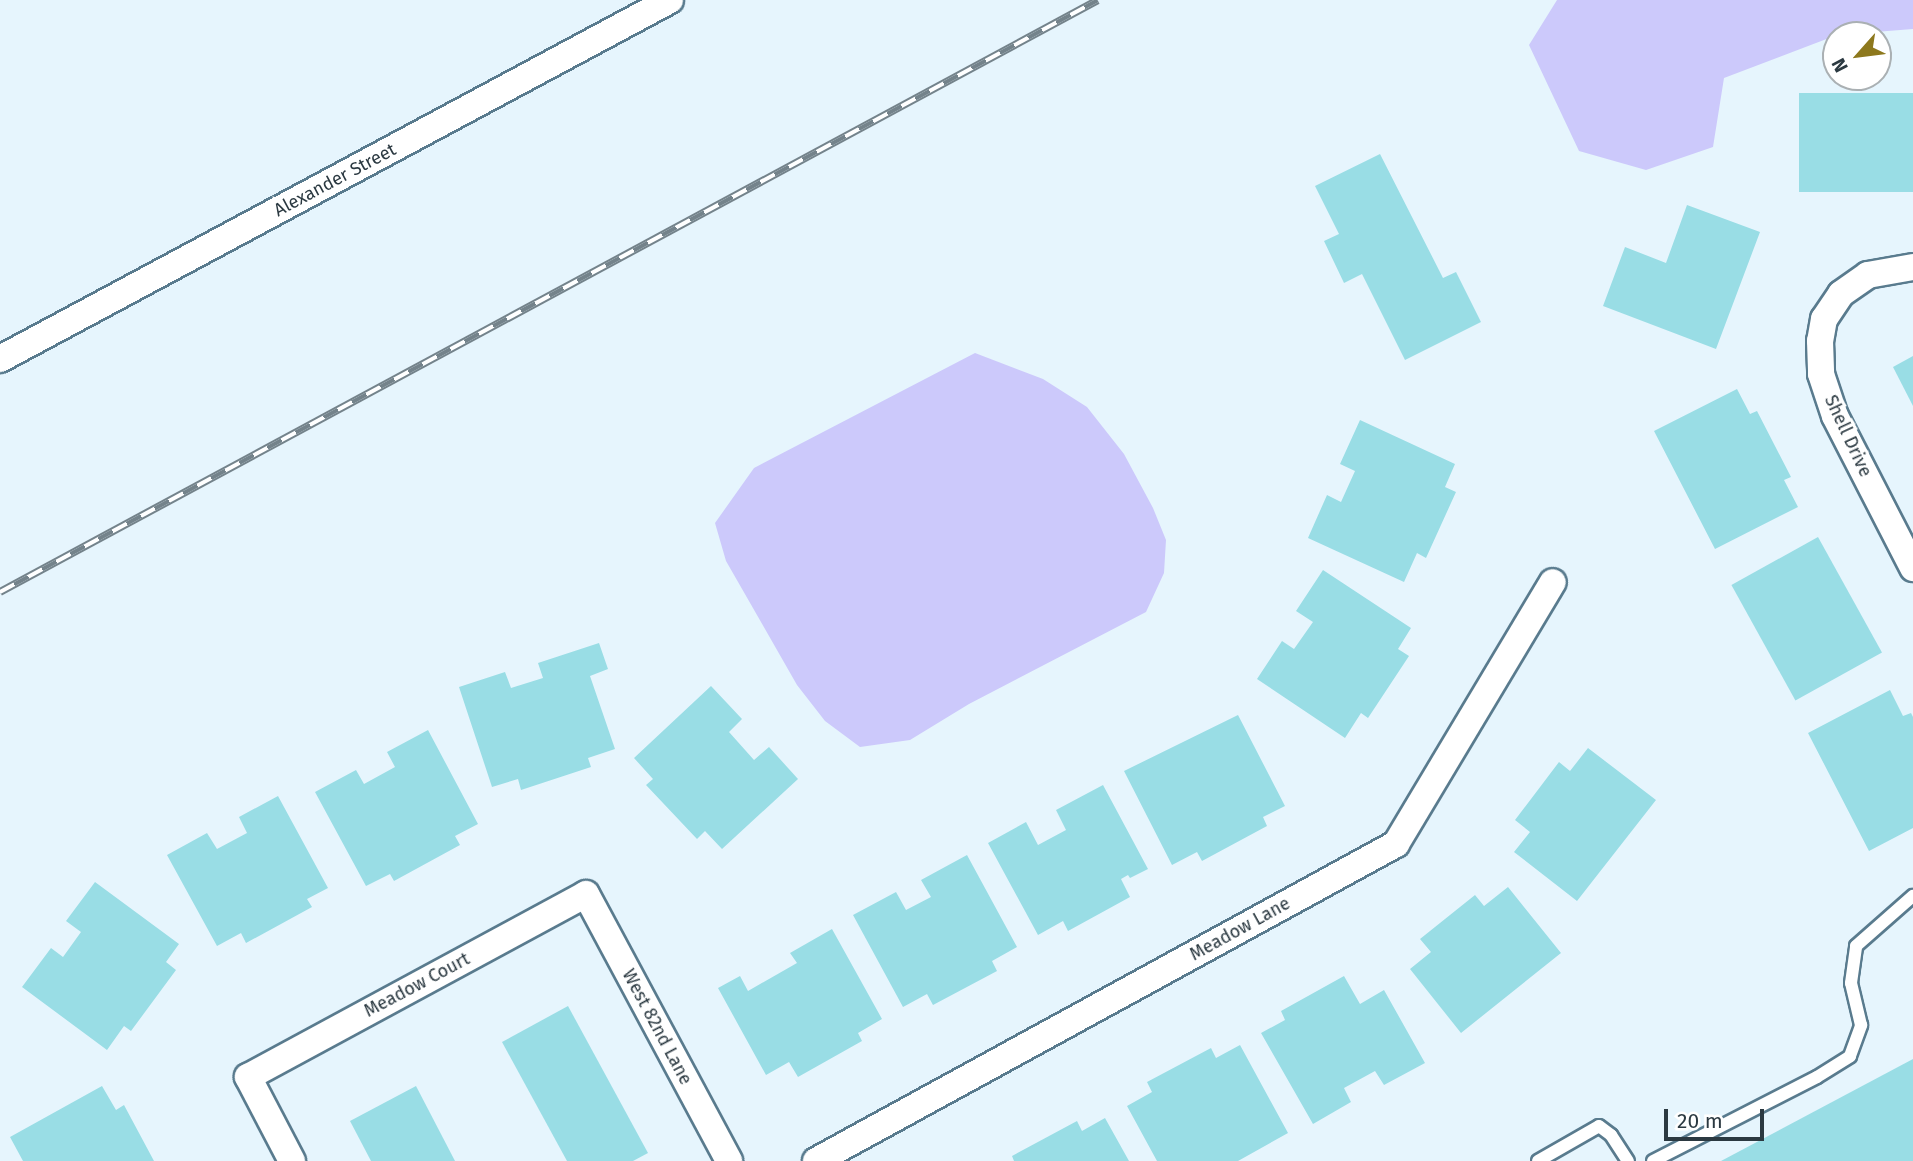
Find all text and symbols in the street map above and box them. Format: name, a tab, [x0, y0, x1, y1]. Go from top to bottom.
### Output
north arrow	[1822, 21, 1892, 91]
text: N	[1827, 54, 1853, 76]
street label: Alexander Street	[270, 139, 400, 221]
street label: Shell Drive	[1820, 392, 1876, 480]
street label: Meadow Lane	[1186, 893, 1294, 965]
street label: Meadow Court	[360, 948, 474, 1022]
street label: West 82nd Lane	[617, 965, 697, 1089]
scale bar	[1668, 1094, 1768, 1138]
text: 20 m	[1677, 1108, 1723, 1134]

